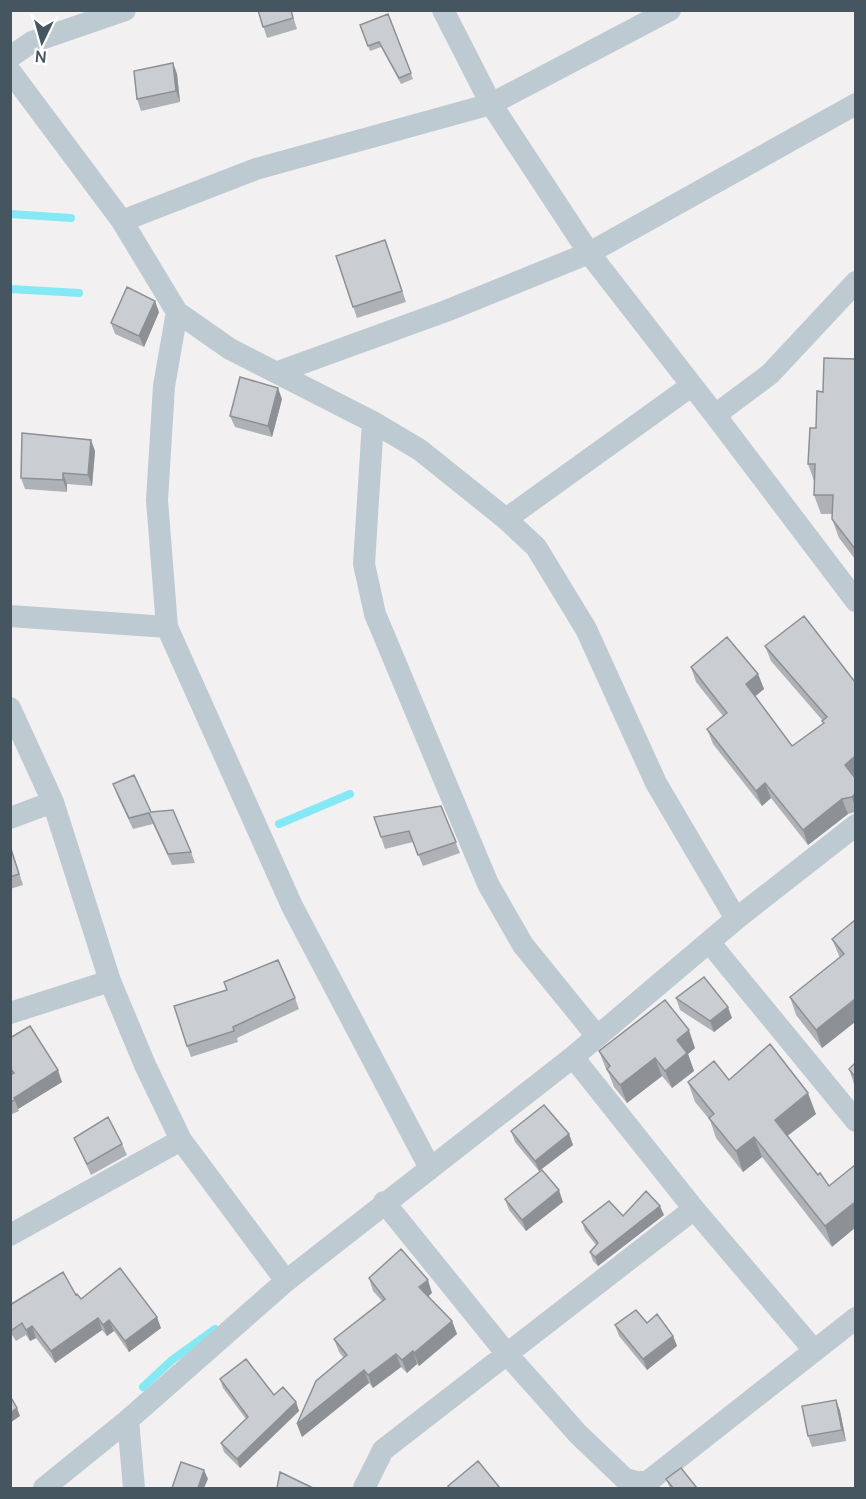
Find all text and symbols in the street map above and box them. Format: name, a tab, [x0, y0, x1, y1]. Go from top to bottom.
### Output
north arrow	[12, 12, 72, 72]
text: N	[34, 45, 47, 68]

